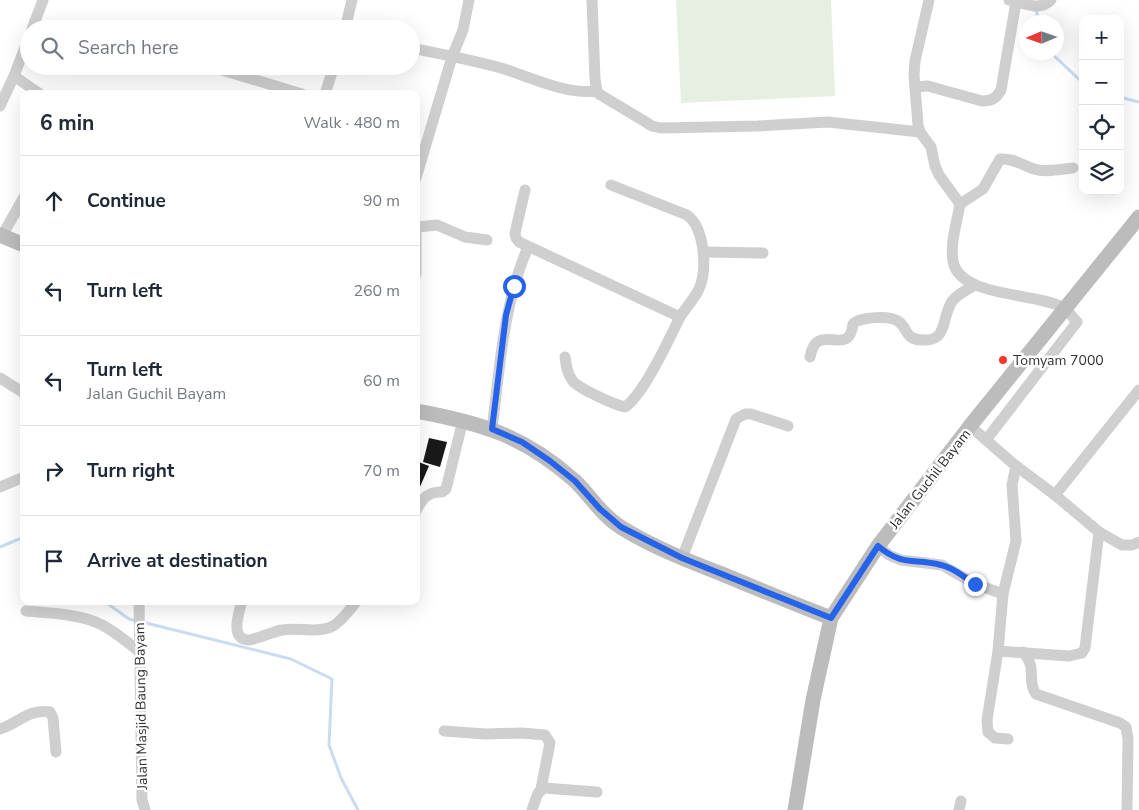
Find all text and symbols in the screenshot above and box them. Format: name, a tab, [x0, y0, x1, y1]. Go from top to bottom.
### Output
north arrow	[1019, 15, 1064, 60]
map controls	[1079, 15, 1124, 195]
button: +	[1079, 15, 1124, 60]
search box	[20, 20, 420, 75]
icon: search	[38, 34, 66, 62]
text: Search here	[78, 35, 179, 61]
button: −	[1079, 60, 1124, 105]
button: locate	[1079, 105, 1124, 150]
text: 6 min	[40, 109, 94, 137]
text: Walk · 480 m	[304, 112, 400, 134]
button: layers	[1079, 150, 1124, 195]
icon: ahead	[40, 187, 68, 215]
text: Continue	[87, 188, 166, 214]
text: 90 m	[363, 190, 400, 212]
route start	[503, 275, 526, 298]
icon: left	[40, 277, 68, 305]
text: Turn left	[87, 278, 162, 304]
text: 260 m	[353, 280, 400, 302]
place label: Tomyam 7000	[1013, 351, 1104, 370]
marker: Tomyam 7000	[997, 354, 1009, 366]
text: Turn left	[87, 357, 162, 383]
icon: left	[40, 367, 68, 395]
text: 60 m	[363, 370, 400, 392]
text: Jalan Guchil Bayam	[87, 383, 226, 405]
street label: Jalan Guchil Bayam	[884, 425, 975, 534]
icon: right	[40, 457, 68, 485]
text: Turn right	[87, 458, 174, 484]
text: 70 m	[363, 460, 400, 482]
icon: arrive	[40, 547, 68, 575]
text: Arrive at destination	[87, 548, 268, 574]
route end	[964, 573, 987, 596]
street label: Jalan Masjid Baung Bayam	[130, 622, 152, 791]

